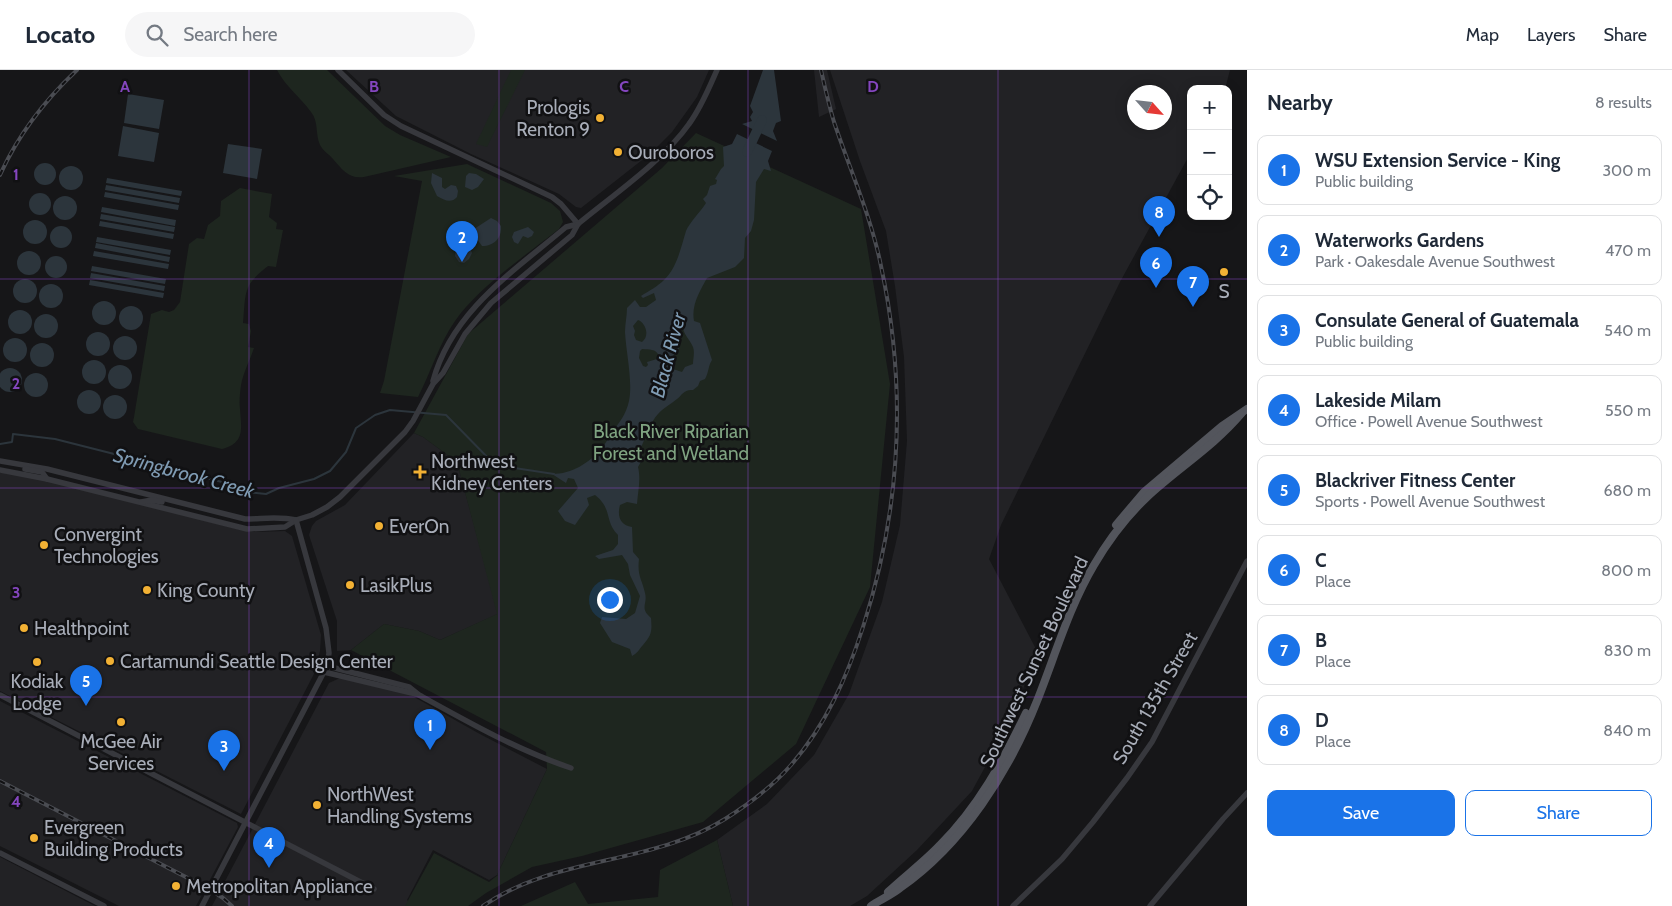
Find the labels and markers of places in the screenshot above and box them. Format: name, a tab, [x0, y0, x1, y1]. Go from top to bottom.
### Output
place label: Prologis Renton 9	[516, 96, 590, 141]
marker: Prologis Renton 9	[594, 112, 606, 124]
place label: Ouroboros	[628, 141, 714, 164]
marker: Ouroboros	[612, 146, 624, 158]
pin: 8	[1143, 196, 1175, 237]
pin: 2	[446, 221, 478, 262]
pin: 6	[1140, 247, 1172, 288]
pin: 7	[1177, 266, 1209, 307]
marker: S	[1218, 266, 1230, 278]
place label: S	[1218, 280, 1230, 303]
place label: Northwest Kidney Centers	[431, 450, 553, 495]
marker: Northwest Kidney Centers	[413, 465, 427, 479]
place label: EverOn	[389, 515, 449, 538]
marker: EverOn	[373, 520, 385, 532]
place label: Convergint Technologies	[54, 523, 159, 568]
marker: Convergint Technologies	[38, 539, 50, 551]
place label: LasikPlus	[360, 574, 432, 597]
place label: King County	[157, 579, 255, 602]
marker: LasikPlus	[344, 579, 356, 591]
marker: King County	[141, 584, 153, 596]
place label: Healthpoint	[34, 617, 130, 640]
marker: Healthpoint	[18, 622, 30, 634]
place label: Cartamundi Seattle Design Center	[120, 650, 393, 673]
marker: Cartamundi Seattle Design Center	[104, 655, 116, 667]
marker: Kodiak Lodge	[31, 656, 43, 668]
pin: 5	[70, 665, 102, 706]
place label: Kodiak Lodge	[11, 670, 64, 715]
pin: 1	[414, 709, 446, 750]
marker: McGee Air Services	[115, 716, 127, 728]
place label: McGee Air Services	[80, 730, 162, 775]
pin: 3	[208, 730, 240, 771]
place label: NorthWest Handling Systems	[327, 783, 472, 828]
marker: NorthWest Handling Systems	[311, 799, 323, 811]
place label: Evergreen Building Products	[44, 816, 183, 861]
pin: 4	[253, 827, 285, 868]
marker: Evergreen Building Products	[28, 832, 40, 844]
place label: Metropolitan Appliance	[186, 875, 373, 898]
marker: Metropolitan Appliance	[170, 880, 182, 892]

